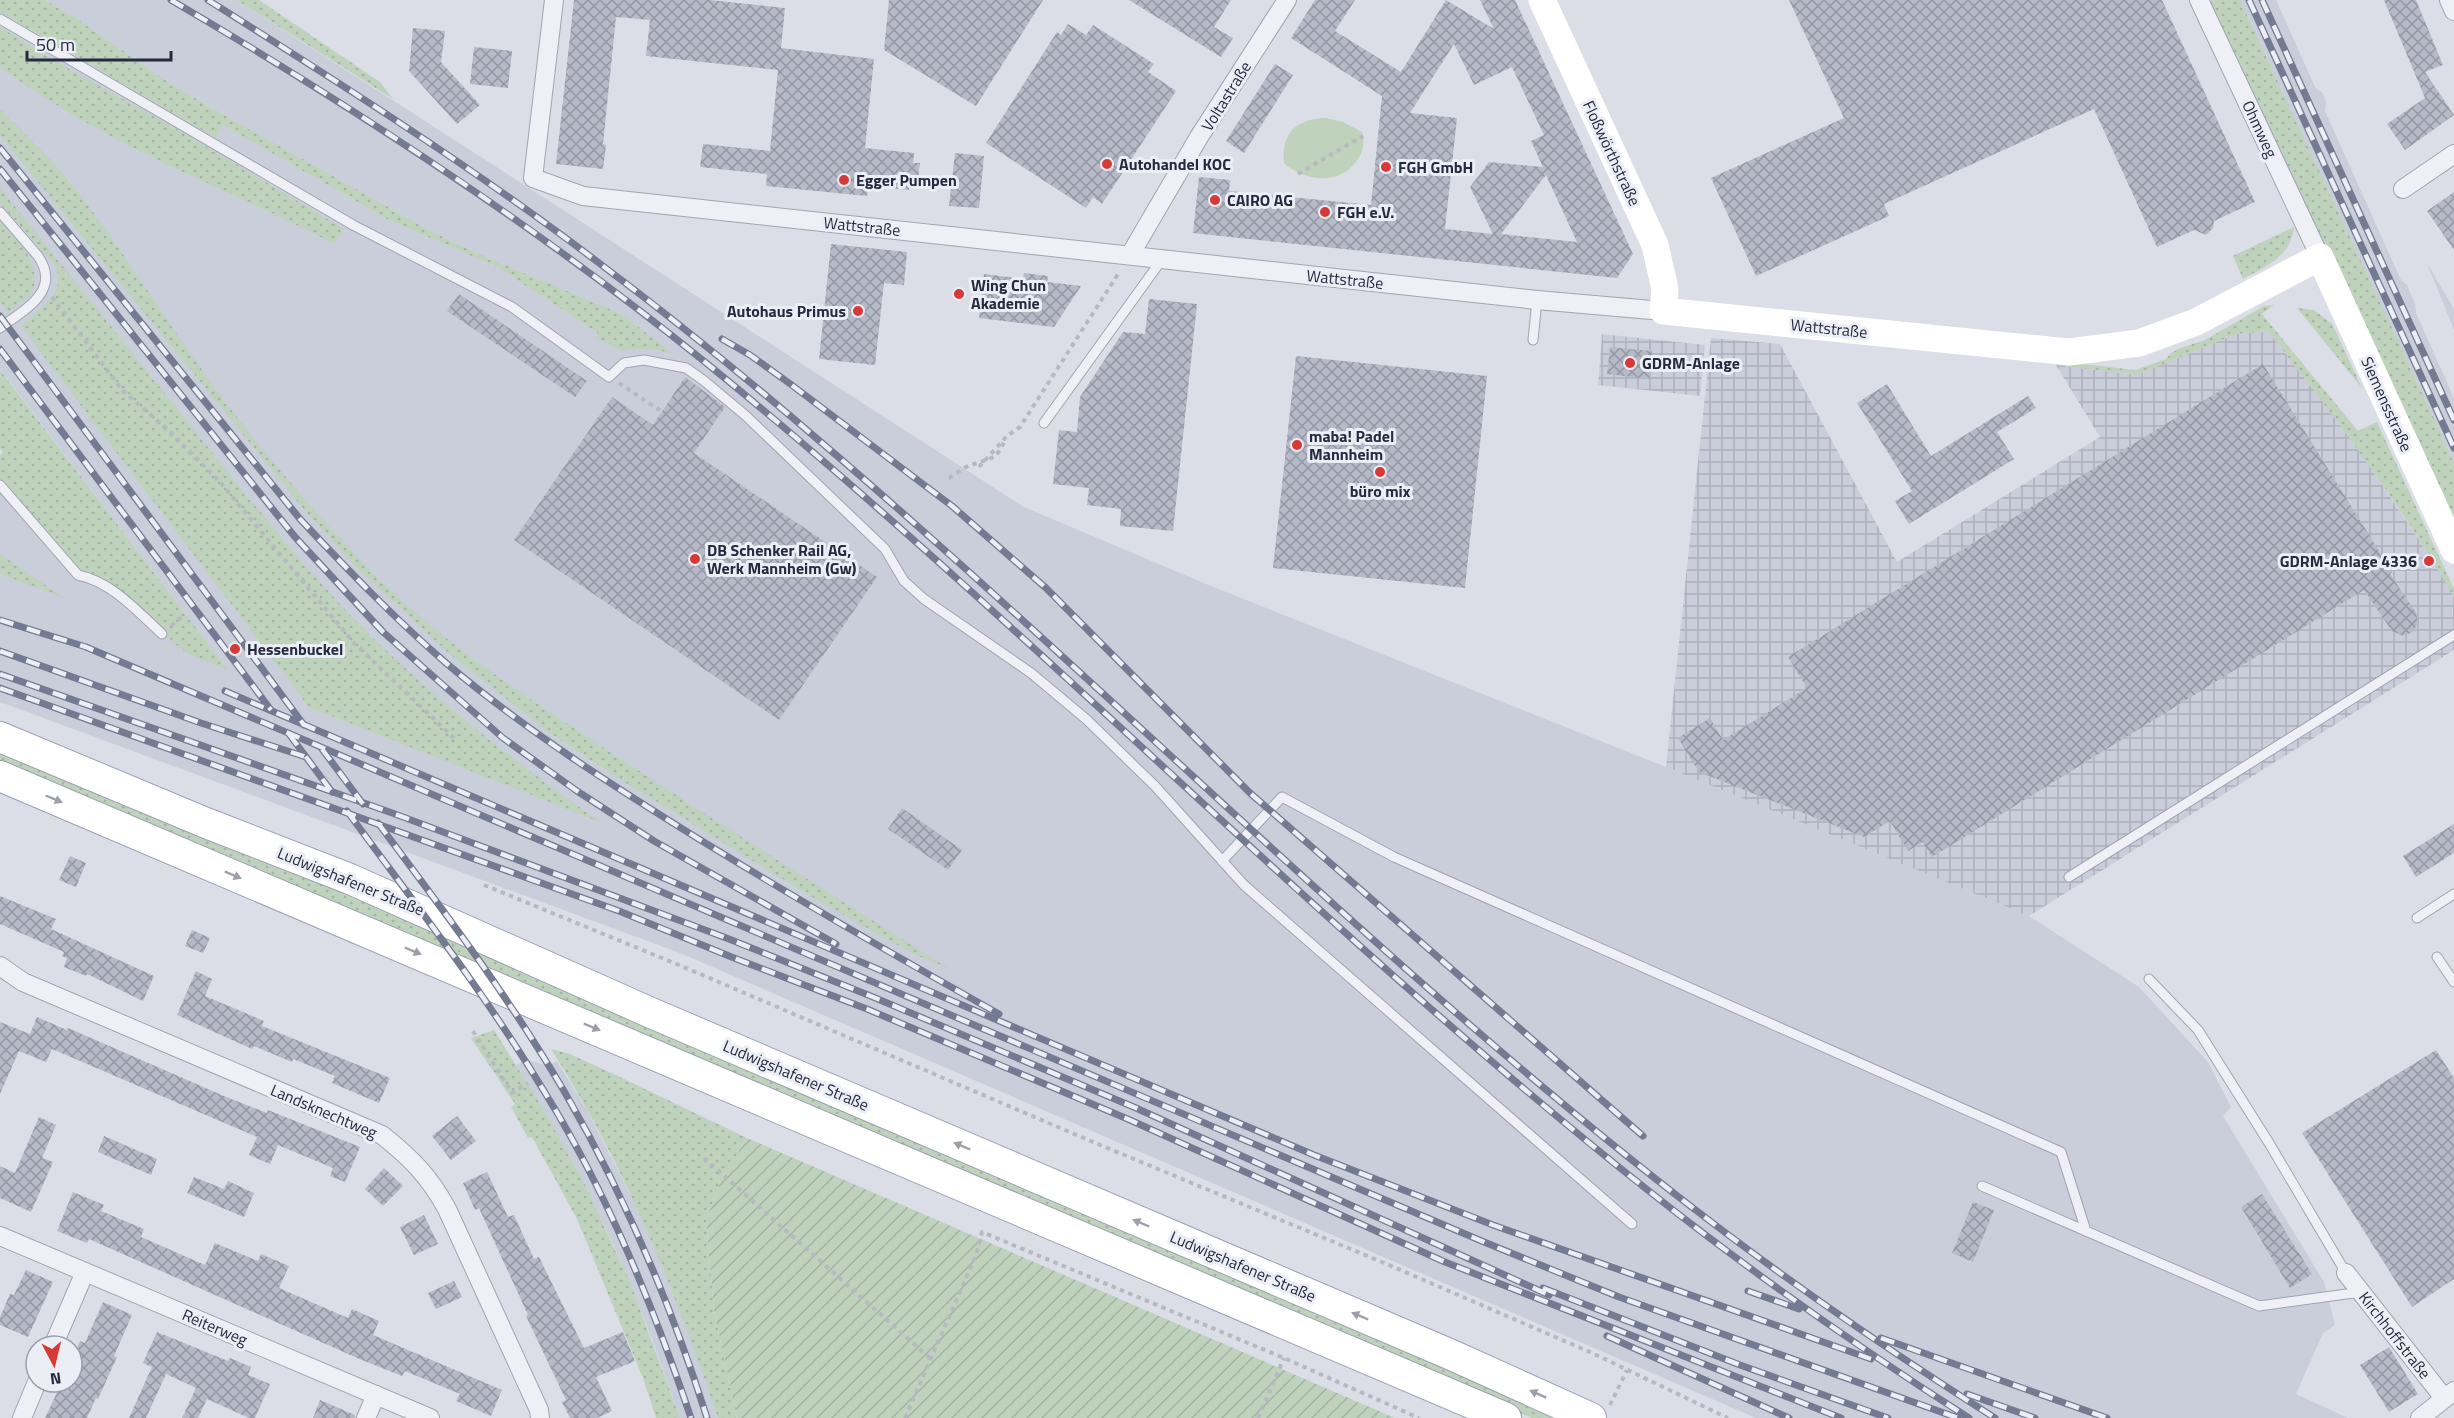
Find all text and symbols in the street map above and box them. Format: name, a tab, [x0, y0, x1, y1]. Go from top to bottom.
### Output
scale bar	[27, 24, 171, 62]
text: 50 m	[36, 31, 75, 58]
street label: Voltastraße	[1195, 56, 1257, 136]
street label: Floßwörthstraße	[1577, 96, 1647, 210]
street label: Ohmweg	[2236, 96, 2284, 162]
place label: Autohandel KOC	[1119, 152, 1231, 176]
place label: FGH GmbH	[1398, 155, 1473, 179]
marker: Autohandel KOC	[1100, 157, 1114, 171]
marker: FGH GmbH	[1379, 160, 1393, 174]
place label: Egger Pumpen	[856, 168, 957, 192]
marker: Egger Pumpen	[837, 173, 851, 187]
place label: CAIRO AG	[1227, 188, 1293, 212]
marker: CAIRO AG	[1208, 193, 1222, 207]
place label: FGH e.V.	[1337, 200, 1394, 224]
marker: FGH e.V.	[1318, 205, 1332, 219]
street label: Wattstraße	[822, 210, 902, 242]
street label: Wattstraße	[1305, 263, 1385, 295]
place label: Wing Chun Akademie	[971, 273, 1046, 315]
marker: Wing Chun Akademie	[952, 287, 966, 301]
place label: Autohaus Primus	[727, 299, 846, 323]
marker: Autohaus Primus	[851, 304, 865, 318]
street label: Wattstraße	[1789, 312, 1869, 344]
place label: GDRM-Anlage	[1642, 351, 1740, 375]
street label: Siemensstraße	[2355, 353, 2419, 455]
marker: GDRM-Anlage	[1623, 356, 1637, 370]
place label: maba! Padel Mannheim	[1309, 424, 1394, 466]
marker: maba! Padel Mannheim	[1290, 438, 1304, 452]
marker: büro mix	[1373, 465, 1387, 479]
place label: büro mix	[1350, 479, 1411, 503]
place label: DB Schenker Rail AG, Werk Mannheim (Gw)	[707, 538, 857, 580]
place label: GDRM-Anlage 4336	[2280, 549, 2417, 573]
marker: DB Schenker Rail AG, Werk Mannheim (Gw)	[688, 552, 702, 566]
marker: GDRM-Anlage 4336	[2422, 554, 2436, 568]
place label: Hessenbuckel	[247, 637, 343, 661]
marker: Hessenbuckel	[228, 642, 242, 656]
one-way arrow	[45, 794, 63, 804]
street label: Ludwigshafener Straße	[274, 841, 428, 921]
one-way arrow	[225, 870, 243, 880]
one-way arrow	[404, 946, 422, 956]
one-way arrow	[584, 1023, 601, 1032]
street label: Ludwigshafener Straße	[719, 1033, 873, 1117]
street label: Landsknechtweg	[267, 1078, 381, 1144]
one-way arrow	[953, 1141, 971, 1151]
one-way arrow	[1132, 1218, 1150, 1228]
street label: Ludwigshafener Straße	[1166, 1224, 1320, 1308]
street label: Kirchhoffstraße	[2353, 1286, 2437, 1384]
street label: Reiterweg	[179, 1302, 251, 1352]
one-way arrow	[1350, 1311, 1368, 1321]
north arrow	[24, 1334, 84, 1394]
text: N	[49, 1366, 63, 1391]
one-way arrow	[1529, 1389, 1547, 1399]

